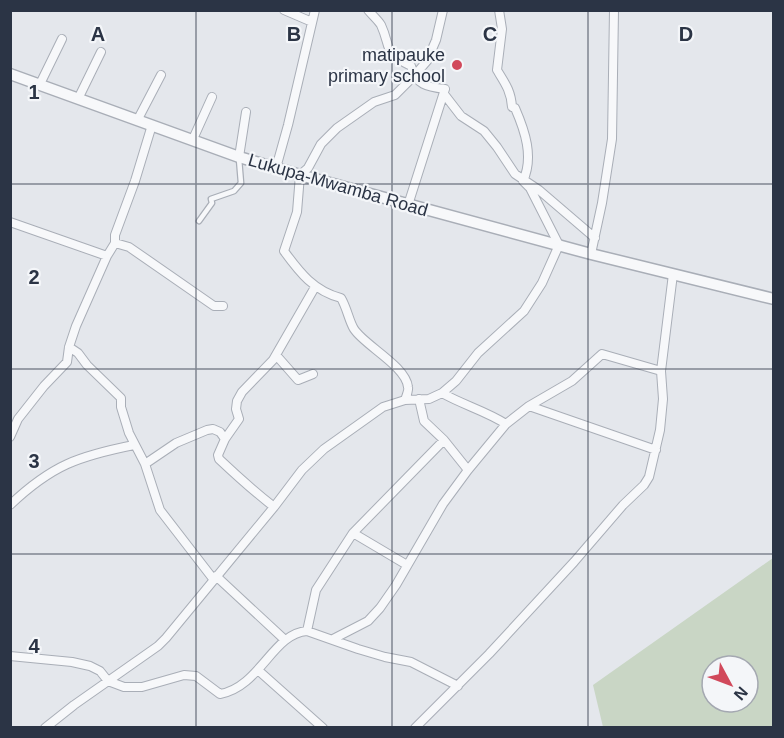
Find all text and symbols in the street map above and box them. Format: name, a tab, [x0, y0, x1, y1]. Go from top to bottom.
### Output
text: A	[91, 23, 105, 45]
text: B	[287, 23, 301, 45]
text: C	[483, 23, 497, 45]
text: D	[679, 23, 693, 45]
place label: matipauke primary school	[328, 45, 445, 86]
marker: matipauke primary school	[450, 58, 464, 72]
text: 1	[28, 81, 40, 103]
street label: Lukupa-Mwamba Road	[246, 150, 430, 220]
text: 2	[28, 266, 40, 288]
text: 3	[28, 450, 40, 472]
text: 4	[28, 635, 40, 657]
north arrow	[700, 654, 760, 714]
text: N	[731, 684, 751, 703]

